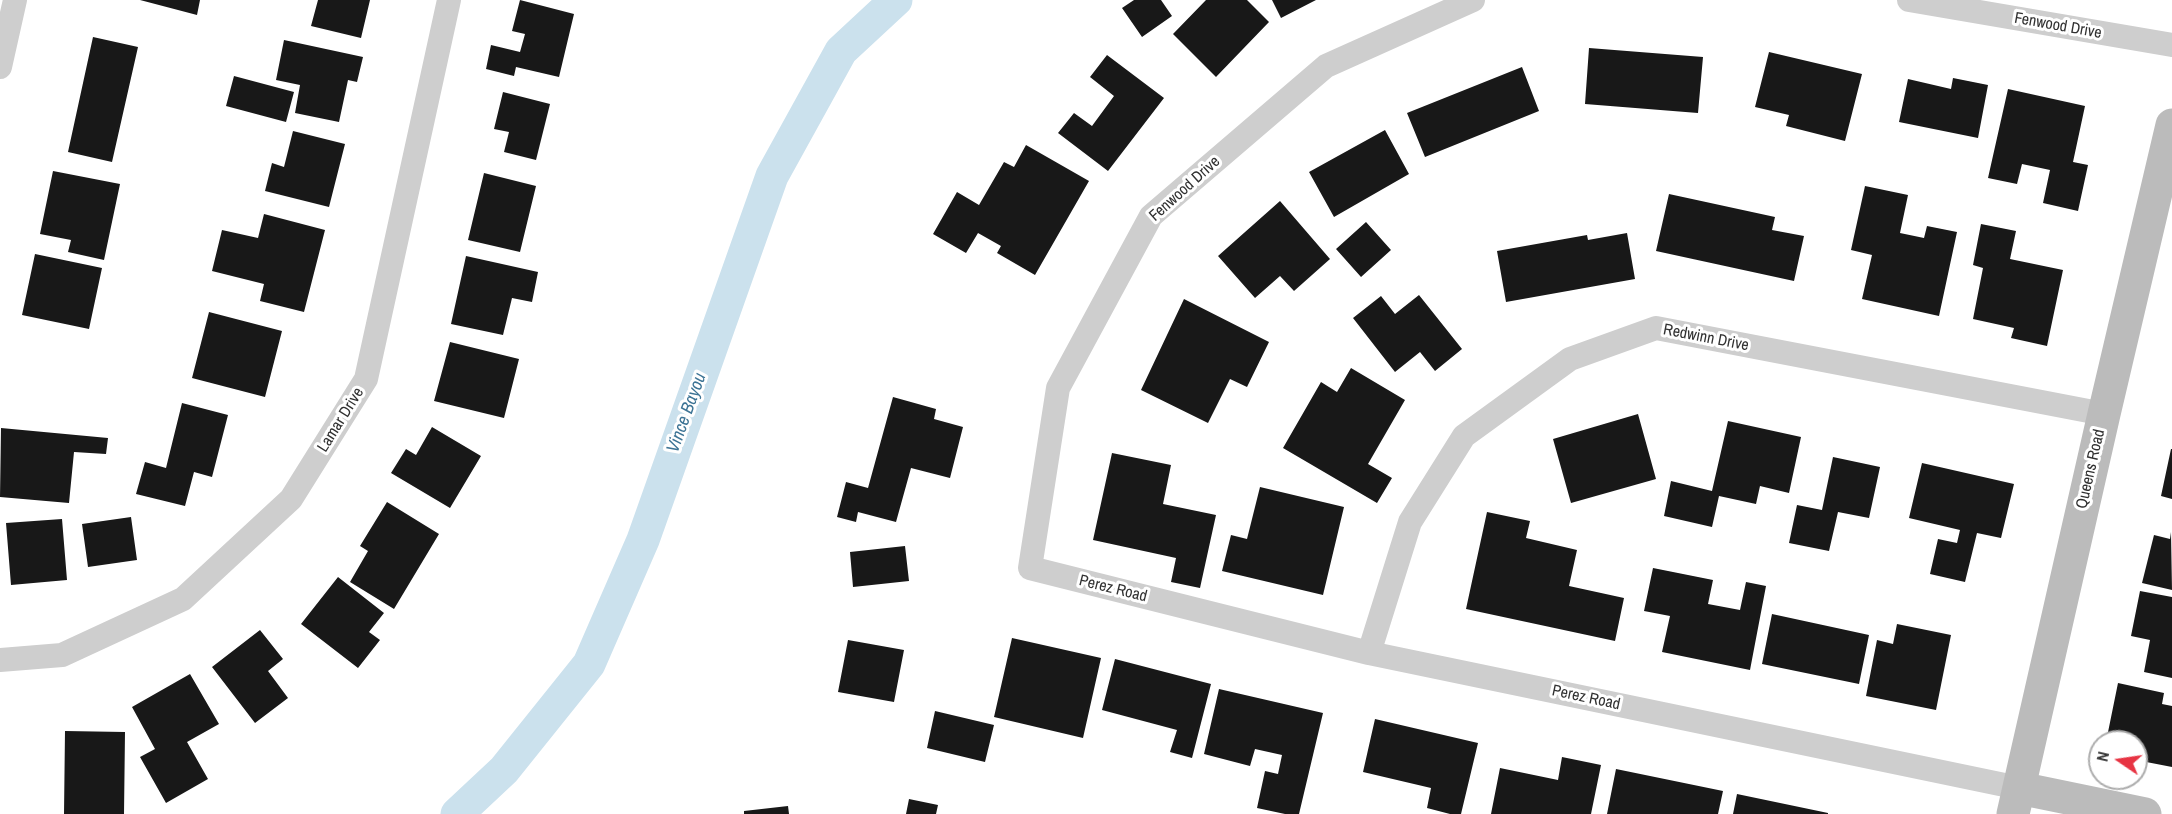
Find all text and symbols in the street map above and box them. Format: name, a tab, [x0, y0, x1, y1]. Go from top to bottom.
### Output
street label: Fenwood Drive	[2013, 9, 2103, 43]
street label: Fenwood Drive	[1146, 152, 1224, 226]
street label: Redwinn Drive	[1662, 320, 1750, 356]
water label: Vince Bayou	[663, 370, 711, 456]
street label: Lamar Drive	[314, 384, 368, 456]
street label: Queens Road	[2073, 427, 2109, 511]
street label: Perez Road	[1077, 571, 1149, 607]
street label: Perez Road	[1550, 681, 1622, 715]
north arrow	[2088, 730, 2148, 790]
text: N	[2091, 749, 2114, 764]

